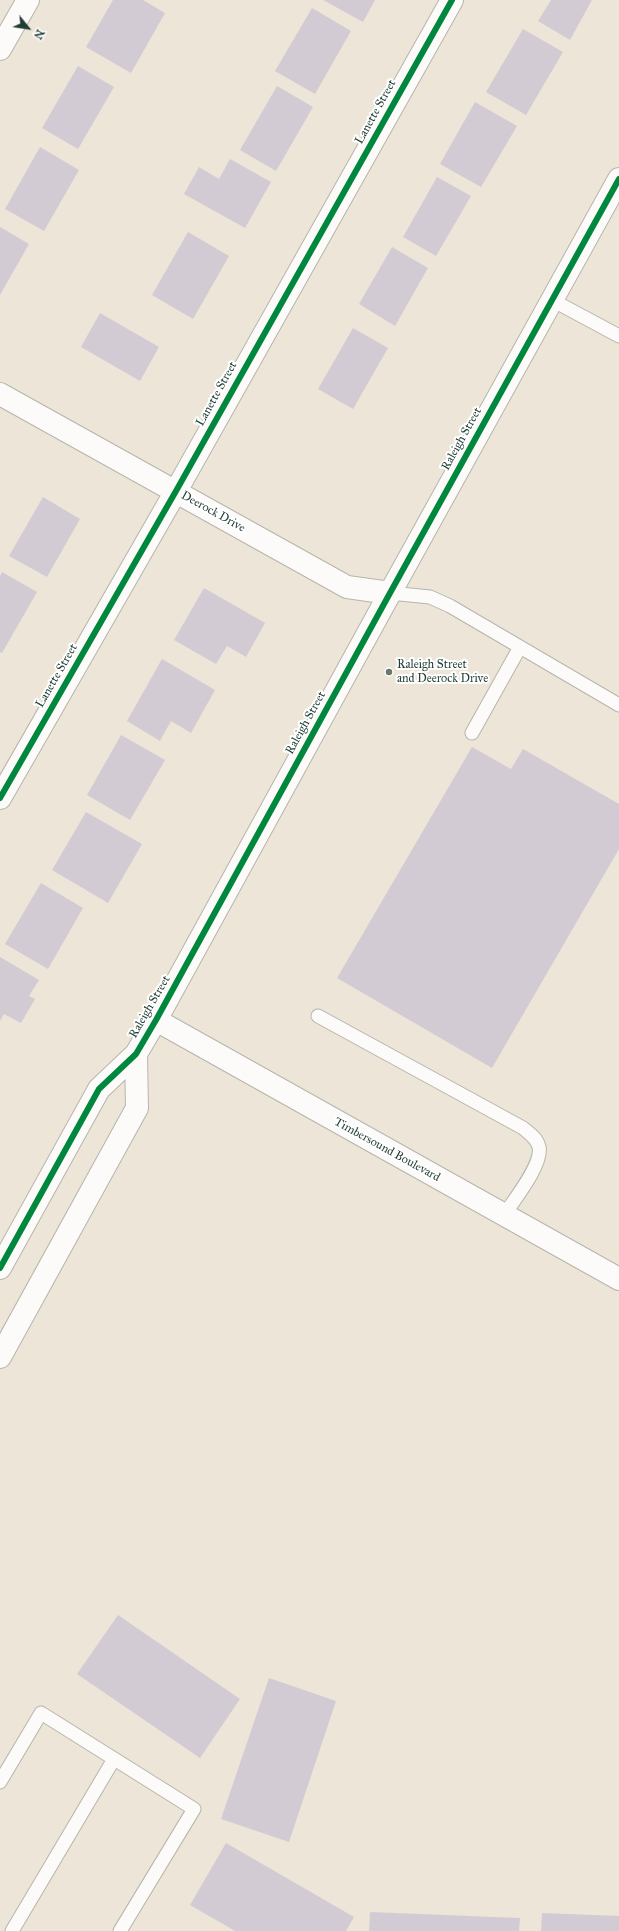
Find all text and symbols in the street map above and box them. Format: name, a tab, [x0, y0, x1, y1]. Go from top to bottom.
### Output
north arrow	[8, 8, 48, 48]
text: N	[31, 27, 47, 42]
street label: Lanette Street	[352, 77, 400, 147]
street label: Lanette Street	[193, 359, 241, 429]
street label: Raleigh Street	[439, 405, 485, 473]
street label: Deerock Drive	[178, 488, 248, 536]
street label: Lanette Street	[33, 642, 81, 710]
place label: Raleigh Street and Deerock Drive	[397, 658, 488, 686]
marker: Raleigh Street and Deerock Drive	[384, 667, 394, 677]
street label: Raleigh Street	[283, 689, 329, 757]
street label: Raleigh Street	[126, 973, 174, 1041]
street label: Timbersound Boulevard	[332, 1115, 442, 1185]

